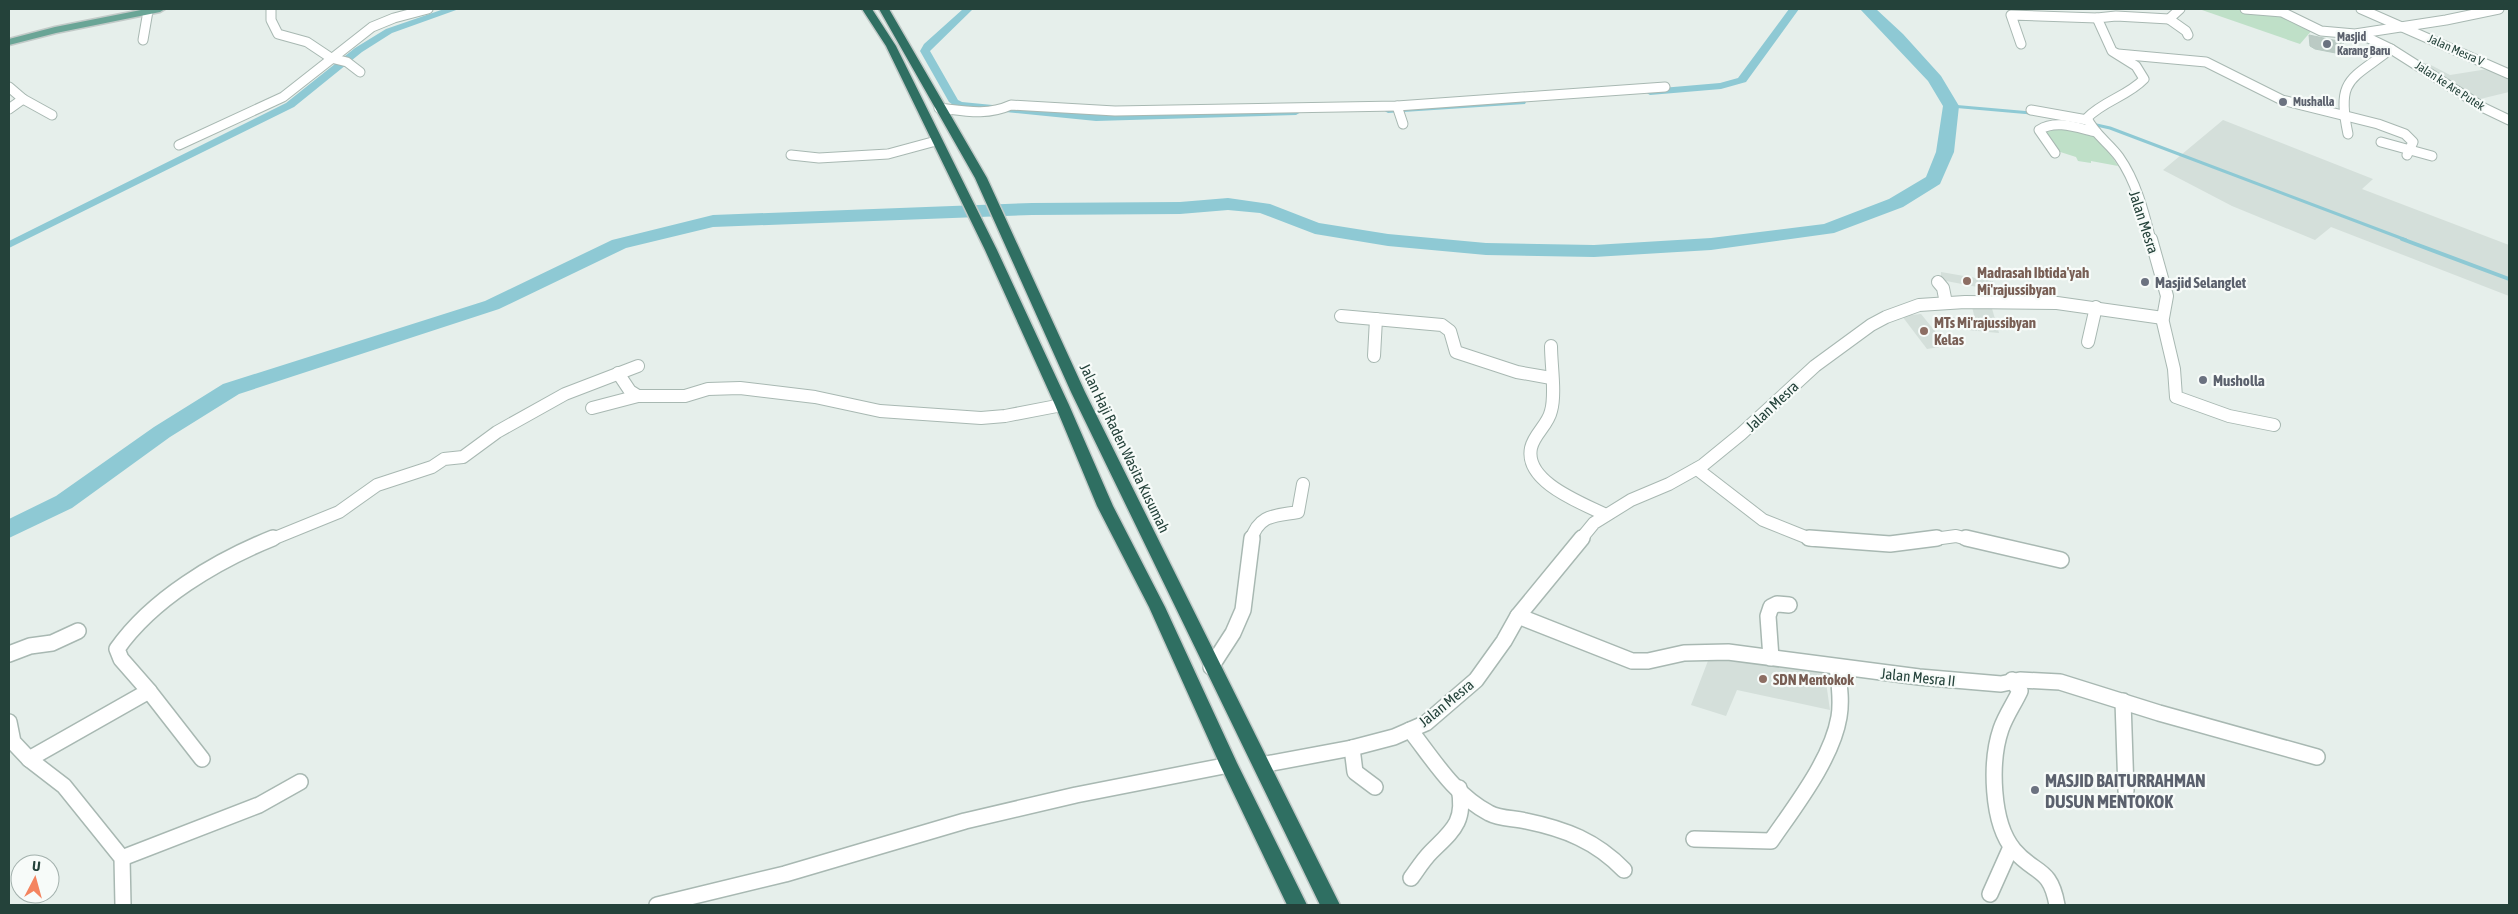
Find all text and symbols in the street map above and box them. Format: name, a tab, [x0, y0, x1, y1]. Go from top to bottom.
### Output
place label: Masjid Karang Baru	[2337, 30, 2391, 58]
street label: Jalan Mesra V	[2426, 31, 2486, 69]
marker: Masjid Karang Baru	[2321, 38, 2333, 50]
street label: Jalan ke Are Putek	[2413, 58, 2488, 114]
place label: Mushalla	[2293, 95, 2335, 109]
marker: Mushalla	[2277, 96, 2289, 108]
street label: Jalan Mesra	[2126, 188, 2162, 256]
place label: Madrasah Ibtida'yah Mi'rajussibyan	[1977, 264, 2089, 298]
place label: Masjid Selanglet	[2155, 274, 2247, 291]
marker: Madrasah Ibtida'yah Mi'rajussibyan	[1961, 275, 1973, 287]
marker: Masjid Selanglet	[2139, 276, 2151, 288]
place label: MTs Mi'rajussibyan Kelas	[1934, 314, 2036, 348]
marker: MTs Mi'rajussibyan Kelas	[1918, 325, 1930, 337]
street label: Jalan Haji Raden Wasita Kusumah	[1077, 361, 1173, 535]
place label: Musholla	[2213, 372, 2265, 389]
marker: Musholla	[2197, 374, 2209, 386]
street label: Jalan Mesra	[1742, 377, 1802, 434]
street label: Jalan Mesra II	[1880, 665, 1956, 689]
place label: SDN Mentokok	[1773, 671, 1854, 688]
marker: SDN Mentokok	[1757, 673, 1769, 685]
street label: Jalan Mesra	[1415, 676, 1477, 730]
place label: MASJID BAITURRAHMAN DUSUN MENTOKOK	[2045, 770, 2206, 812]
marker: MASJID BAITURRAHMAN DUSUN MENTOKOK	[2029, 784, 2041, 796]
north arrow	[10, 854, 60, 904]
text: U	[31, 858, 41, 874]

